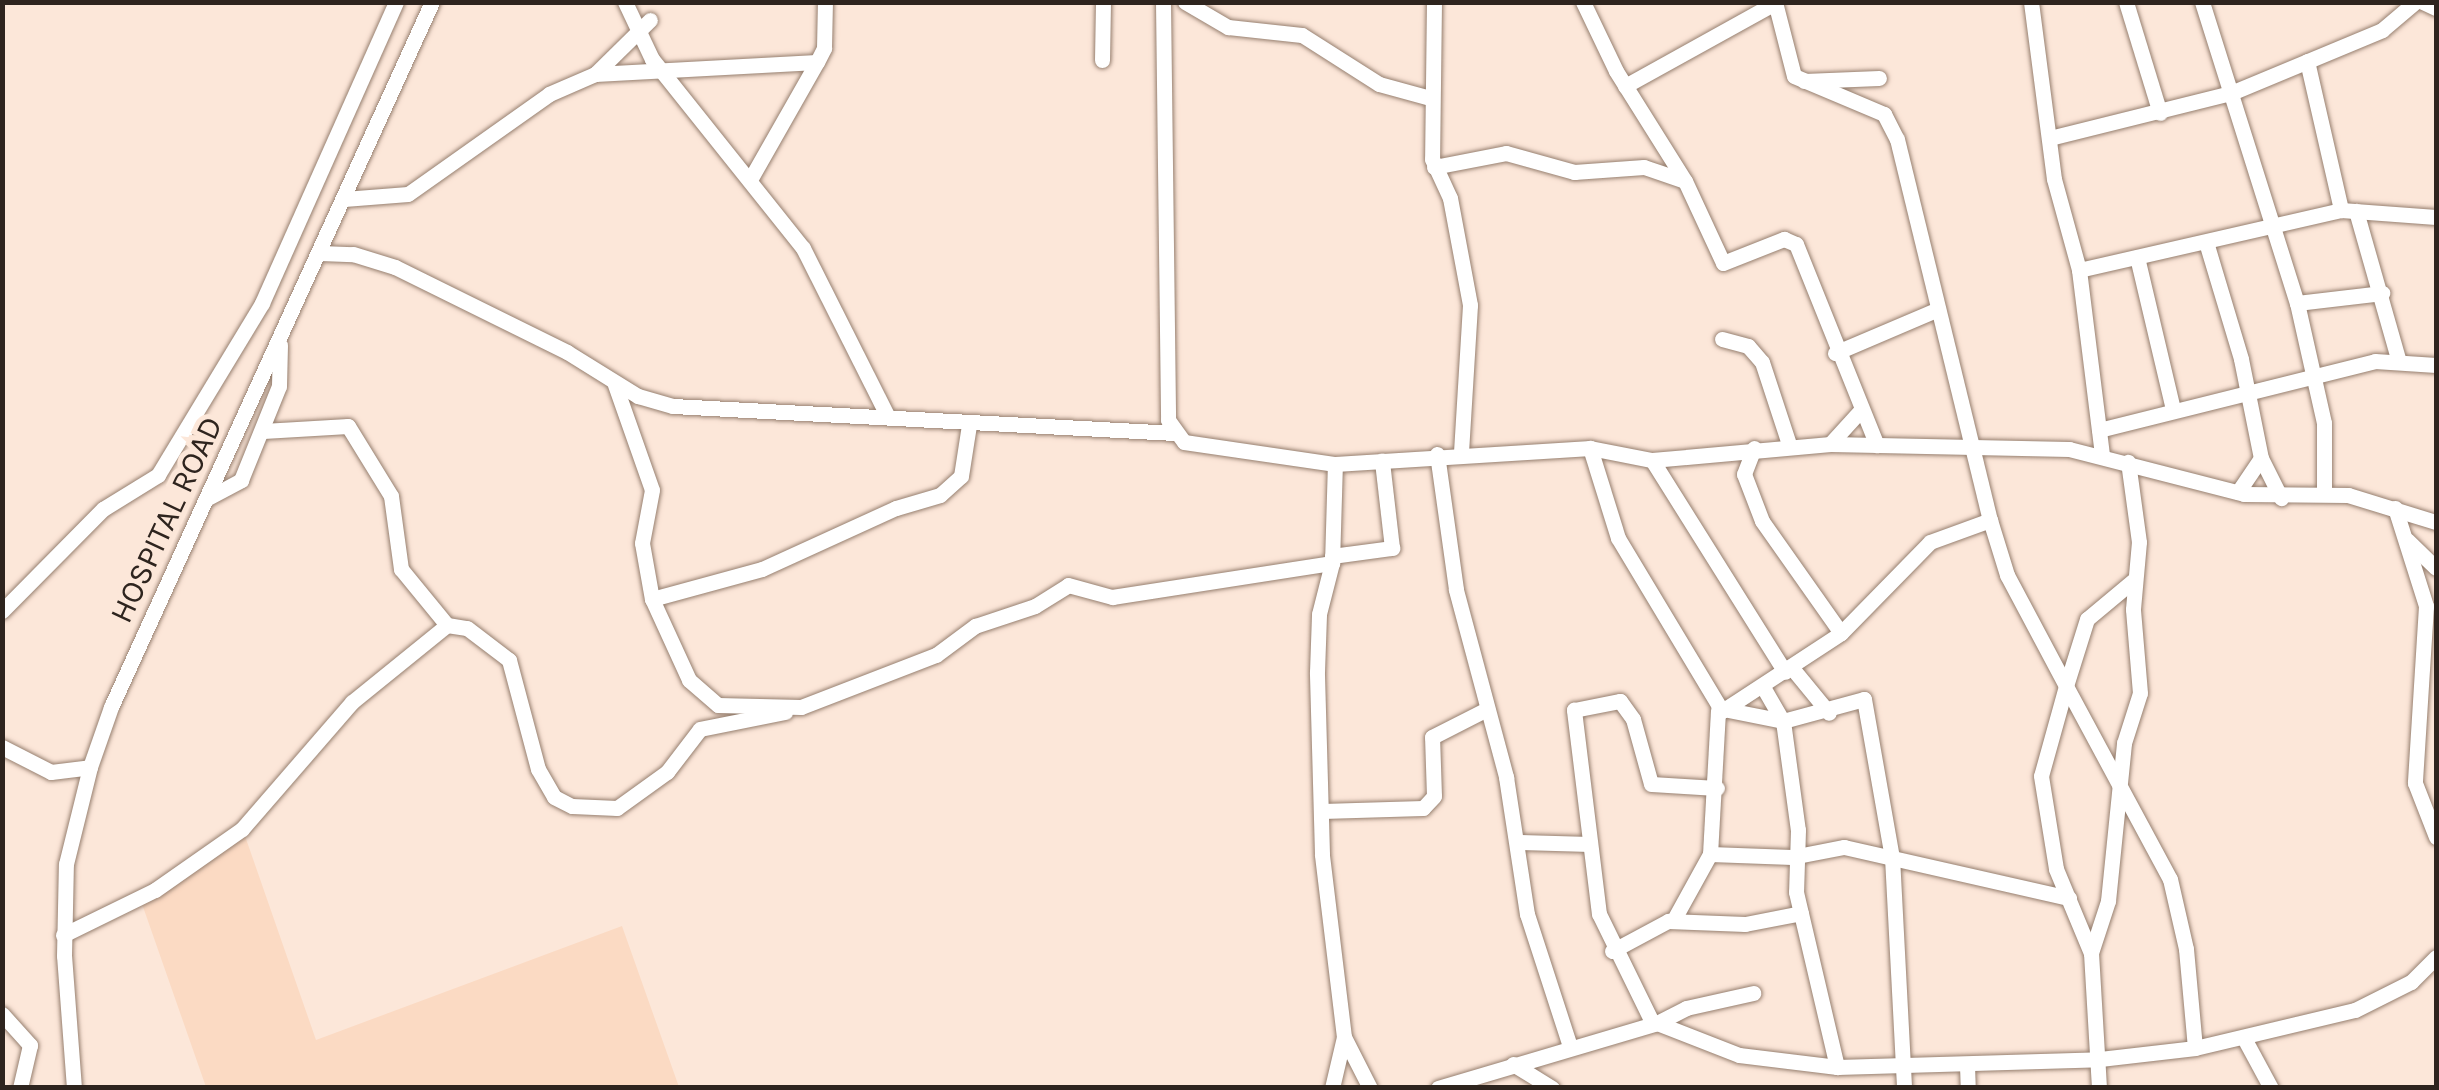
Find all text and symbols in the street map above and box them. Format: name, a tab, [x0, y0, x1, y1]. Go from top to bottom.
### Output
street label: HOSPITAL ROAD	[102, 411, 232, 629]

